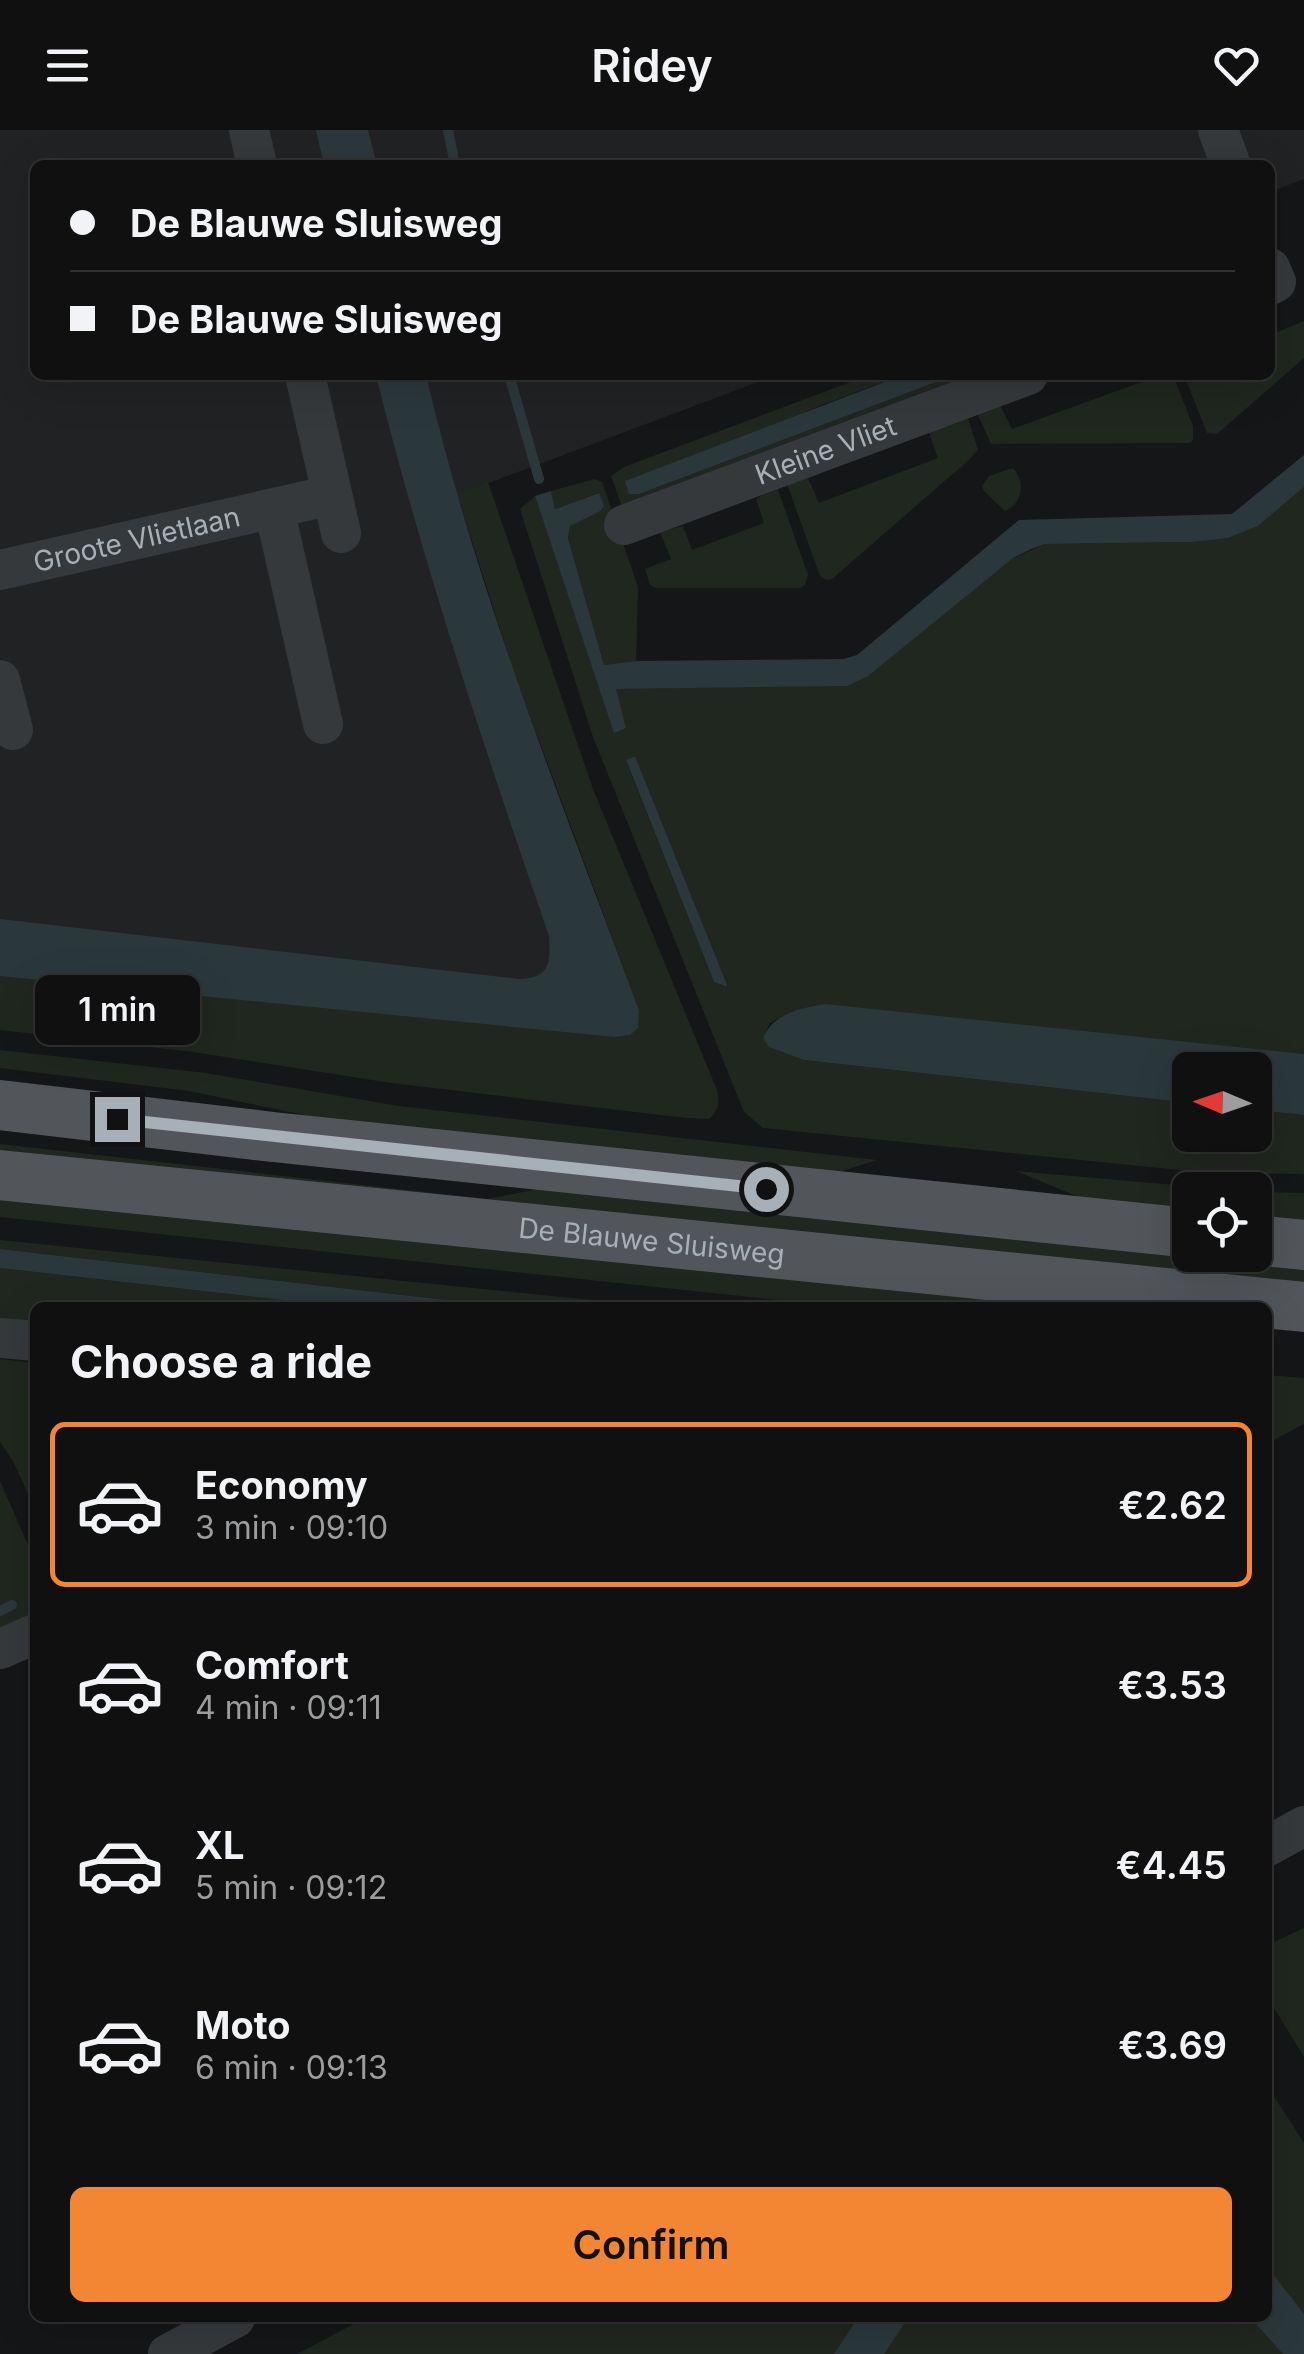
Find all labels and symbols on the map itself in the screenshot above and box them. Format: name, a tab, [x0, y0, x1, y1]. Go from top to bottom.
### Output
street label: Kleine Vliet	[750, 408, 901, 492]
street label: Groote Vlietlaan	[30, 499, 243, 579]
callout: 1 min	[34, 974, 200, 1044]
north arrow	[1172, 1052, 1272, 1152]
route end	[95, 1097, 140, 1142]
route start	[744, 1167, 789, 1212]
street label: De Blauwe Sluisweg	[517, 1211, 786, 1271]

